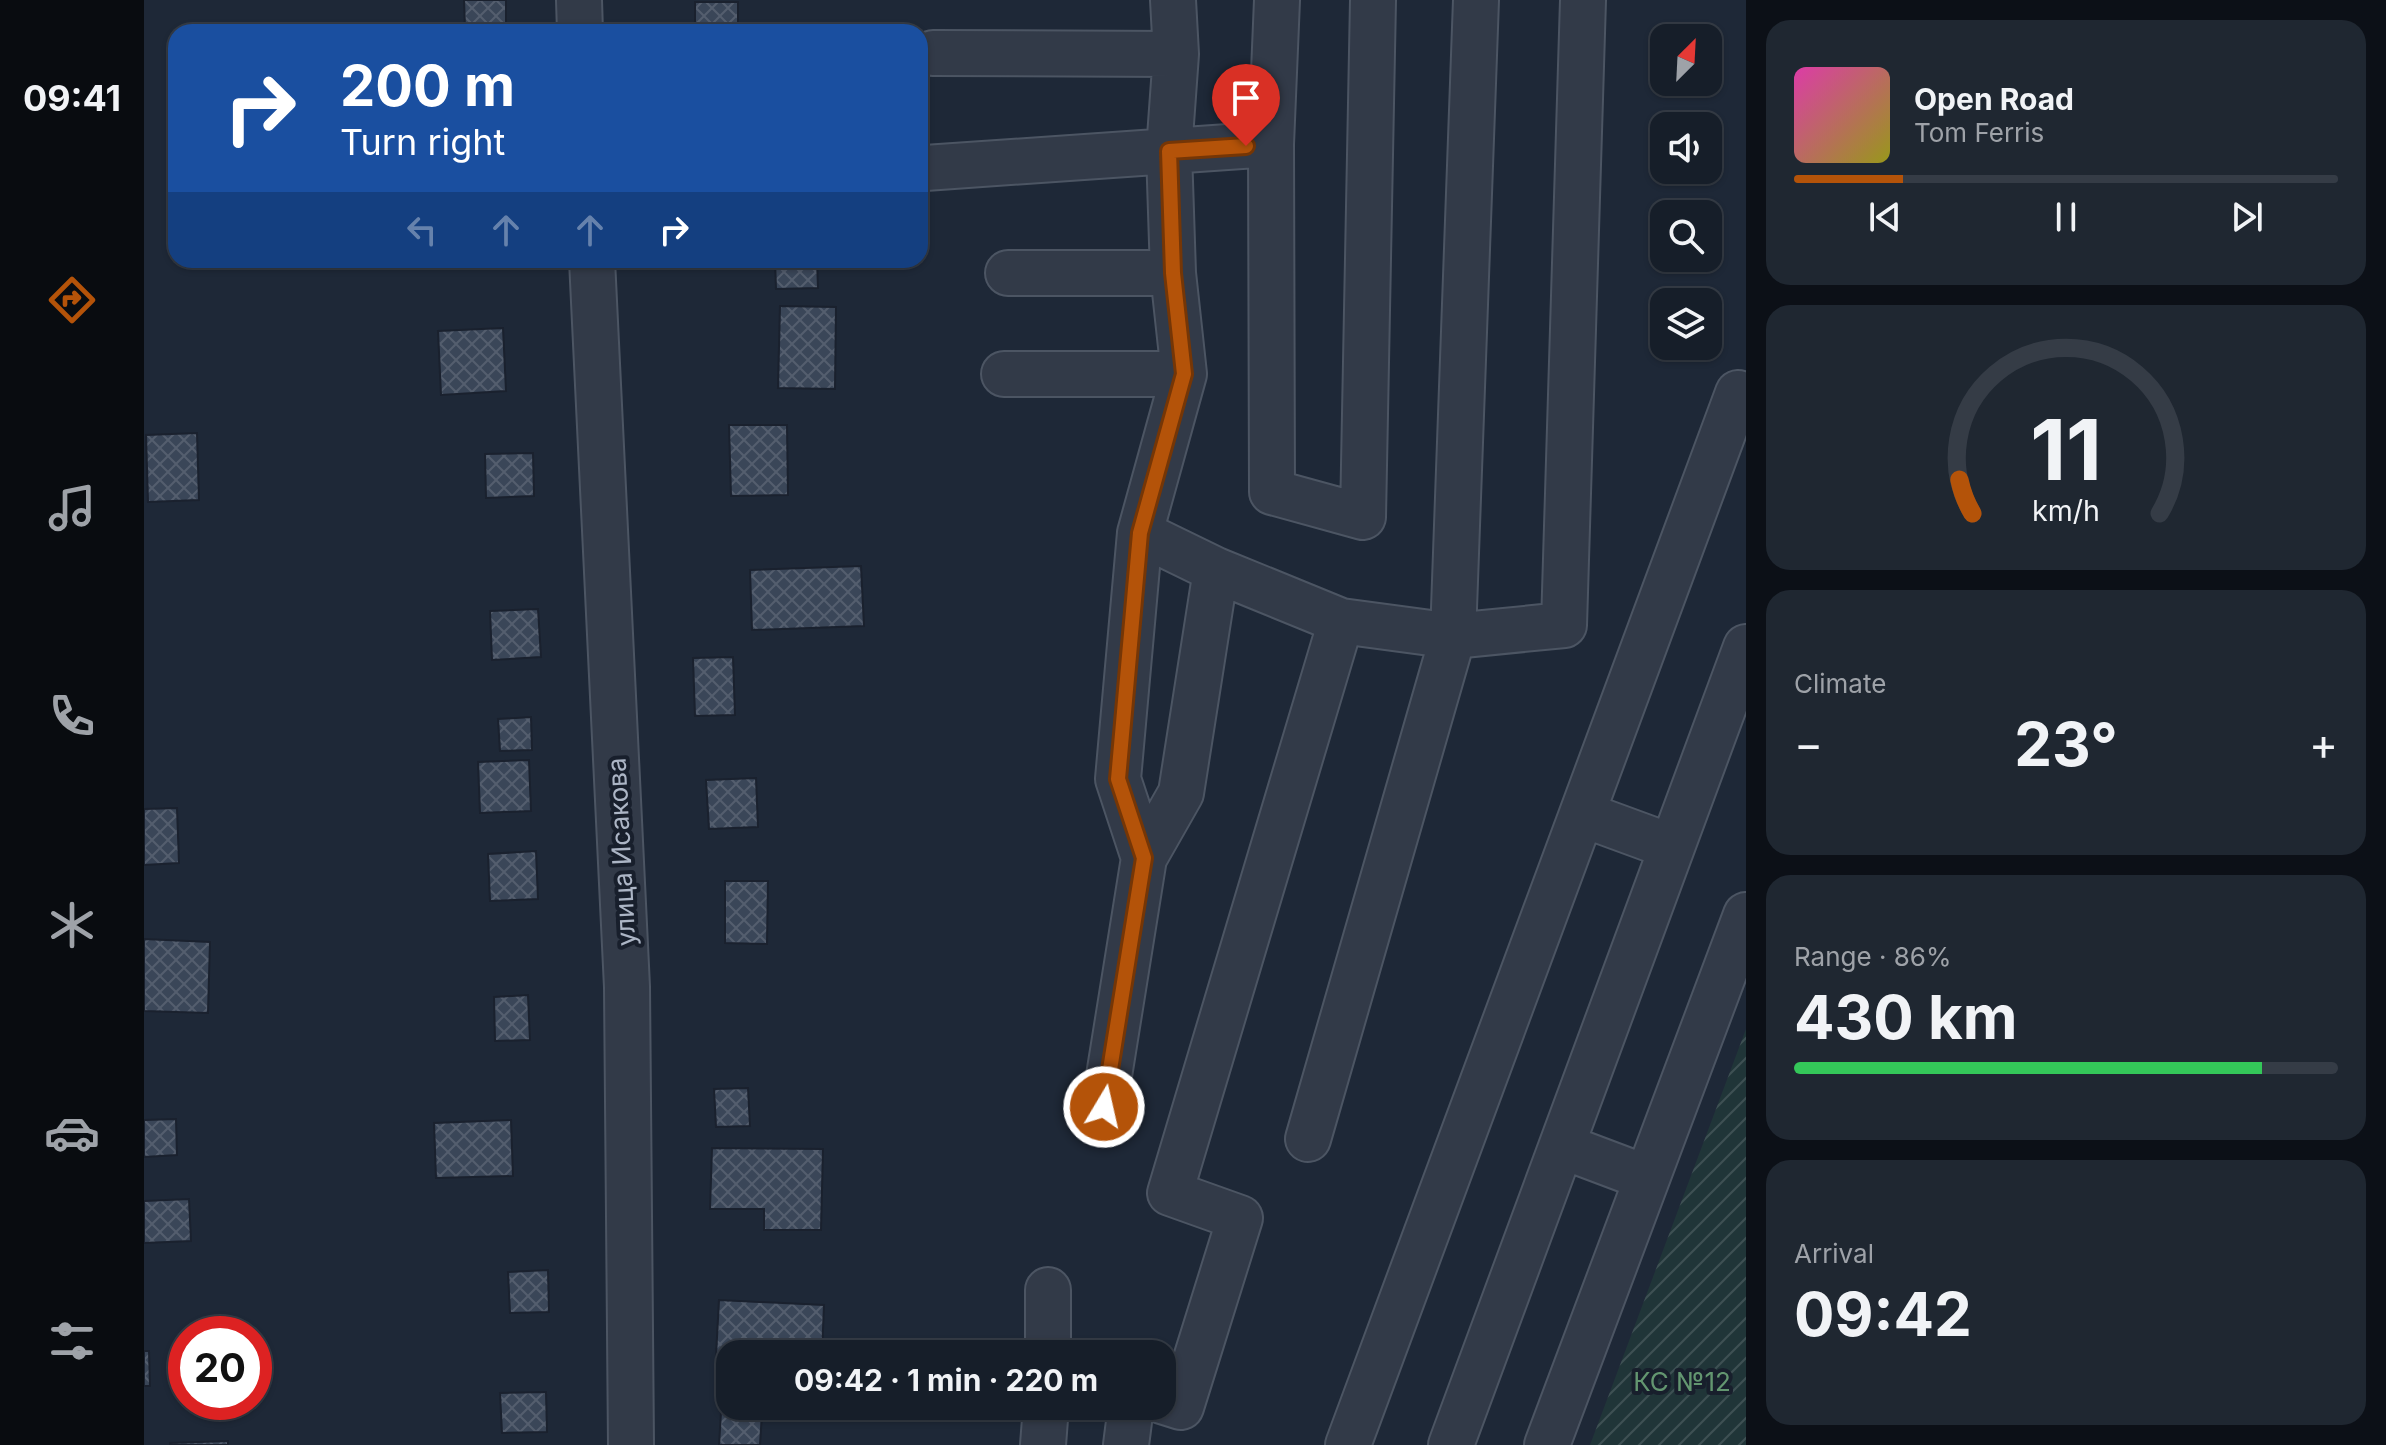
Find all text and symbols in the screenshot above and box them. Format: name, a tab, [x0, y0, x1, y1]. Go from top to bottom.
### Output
north arrow	[1650, 24, 1722, 96]
map controls	[1650, 24, 1722, 360]
text: 200 m	[340, 52, 515, 120]
icon: right	[208, 56, 312, 160]
pin	[1212, 64, 1280, 146]
text: 09:41	[23, 76, 121, 120]
icon: arrive	[1224, 76, 1268, 120]
text: Open Road	[1914, 81, 2074, 117]
button: sound	[1650, 112, 1722, 184]
text: Tom Ferris	[1914, 117, 2044, 148]
text: Turn right	[340, 120, 505, 164]
icon: previous	[1863, 195, 1907, 239]
icon: pause	[2044, 195, 2088, 239]
icon: next	[2225, 195, 2269, 239]
button: search	[1650, 200, 1722, 272]
icon: left	[400, 208, 444, 252]
icon: ahead	[484, 208, 528, 252]
icon: ahead	[568, 208, 612, 252]
icon: right	[652, 208, 696, 252]
icon: directions	[44, 272, 100, 328]
button: layers	[1650, 288, 1722, 360]
text: 11	[2030, 398, 2102, 499]
icon: music	[44, 480, 100, 536]
text: km/h	[2032, 493, 2100, 528]
text: Climate	[1794, 668, 1886, 699]
icon: phone	[44, 688, 100, 744]
text: 23°	[2014, 708, 2118, 780]
text: −	[1794, 717, 1823, 771]
text: +	[2309, 717, 2338, 771]
street label: улица Исакова	[601, 757, 641, 947]
icon: climate	[44, 897, 100, 953]
text: Range · 86%	[1794, 941, 1952, 972]
text: 430 km	[1794, 981, 2018, 1053]
position arrow	[1062, 1065, 1146, 1149]
icon: car	[44, 1105, 100, 1161]
text: Arrival	[1794, 1238, 1874, 1269]
text: 09:42	[1794, 1278, 1972, 1350]
icon: filters	[44, 1313, 100, 1369]
speed limit sign: 20	[168, 1316, 272, 1420]
text: 09:42 · 1 min · 220 m	[794, 1362, 1098, 1398]
park label: КС №12	[1633, 1366, 1731, 1397]

